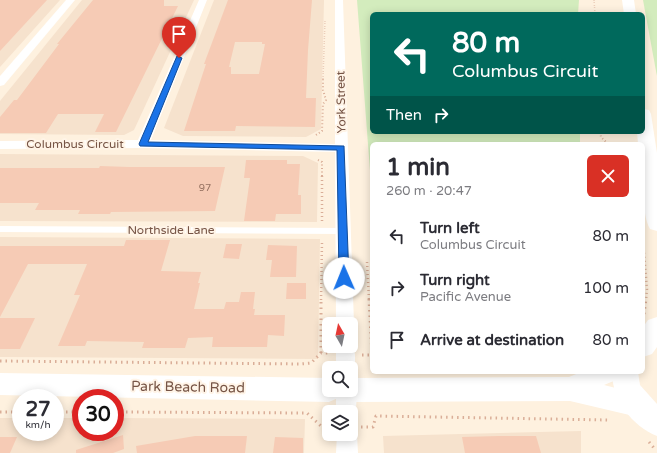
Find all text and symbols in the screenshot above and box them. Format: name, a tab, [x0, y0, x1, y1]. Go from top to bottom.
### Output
pin	[162, 17, 196, 58]
icon: arrive	[168, 23, 190, 45]
text: 80 m	[452, 26, 520, 60]
icon: left	[386, 28, 438, 80]
text: Columbus Circuit	[452, 60, 598, 82]
street label: York Street	[333, 70, 349, 133]
icon: right	[430, 104, 452, 126]
text: Then	[386, 106, 422, 124]
street label: Columbus Circuit	[26, 137, 124, 151]
text: 1 min	[386, 153, 450, 182]
button: close	[587, 155, 629, 197]
house number: 97	[199, 182, 211, 194]
text: 260 m · 20:47	[386, 183, 472, 199]
text: Turn left	[420, 219, 480, 237]
street label: Northside Lane	[127, 223, 215, 237]
icon: left	[386, 225, 408, 247]
text: 80 m	[592, 227, 629, 245]
text: Columbus Circuit	[420, 237, 526, 253]
position arrow	[323, 257, 365, 299]
text: Turn right	[420, 271, 490, 289]
icon: right	[386, 277, 408, 299]
text: 100 m	[583, 279, 629, 297]
text: Pacific Avenue	[420, 289, 511, 305]
north arrow	[322, 317, 358, 353]
map controls	[322, 317, 358, 441]
icon: arrive	[386, 329, 408, 351]
text: Arrive at destination	[420, 331, 564, 349]
text: 80 m	[592, 331, 629, 349]
button: search	[322, 361, 358, 397]
street label: Park Beach Road	[131, 378, 245, 396]
speed limit sign: 30	[72, 389, 124, 441]
text: 27	[25, 398, 51, 422]
button: layers	[322, 405, 358, 441]
text: km/h	[25, 419, 51, 431]

